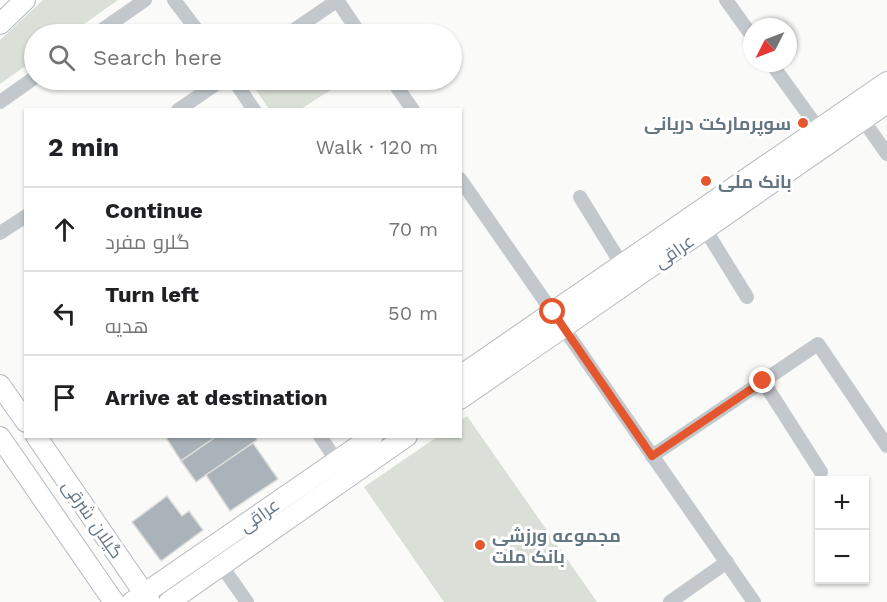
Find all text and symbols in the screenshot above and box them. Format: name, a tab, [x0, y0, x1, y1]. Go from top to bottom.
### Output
north arrow	[743, 18, 797, 72]
search box	[24, 24, 462, 90]
icon: search	[45, 41, 78, 74]
text: Search here	[93, 45, 222, 70]
place label: سوپرمارکت دریانی	[644, 113, 791, 136]
marker: سوپرمارکت دریانی	[796, 116, 810, 130]
text: 2 min	[48, 132, 119, 162]
text: Walk · 120 m	[316, 135, 438, 159]
place label: بانک ملی	[718, 171, 792, 193]
marker: بانک ملی	[699, 174, 713, 188]
text: Continue	[105, 198, 203, 223]
icon: ahead	[48, 213, 81, 246]
text: 70 m	[389, 217, 438, 241]
text: گلرو مفرد	[105, 230, 190, 254]
street label: عراقی	[650, 230, 699, 273]
text: Turn left	[105, 282, 199, 307]
icon: left	[48, 297, 81, 330]
route start	[539, 298, 565, 324]
text: 50 m	[388, 301, 438, 325]
text: هدیه	[105, 314, 149, 338]
route end	[749, 367, 775, 393]
icon: arrive	[48, 381, 81, 414]
text: Arrive at destination	[105, 385, 328, 410]
street label: گیلان شرقی	[58, 476, 128, 563]
map controls	[815, 476, 869, 584]
button: +	[815, 476, 869, 530]
street label: عراقی	[235, 494, 284, 537]
place label: مجموعه ورزشی بانک ملت	[492, 525, 621, 567]
button: −	[815, 530, 869, 584]
marker: مجموعه ورزشی بانک ملت	[473, 538, 487, 552]

